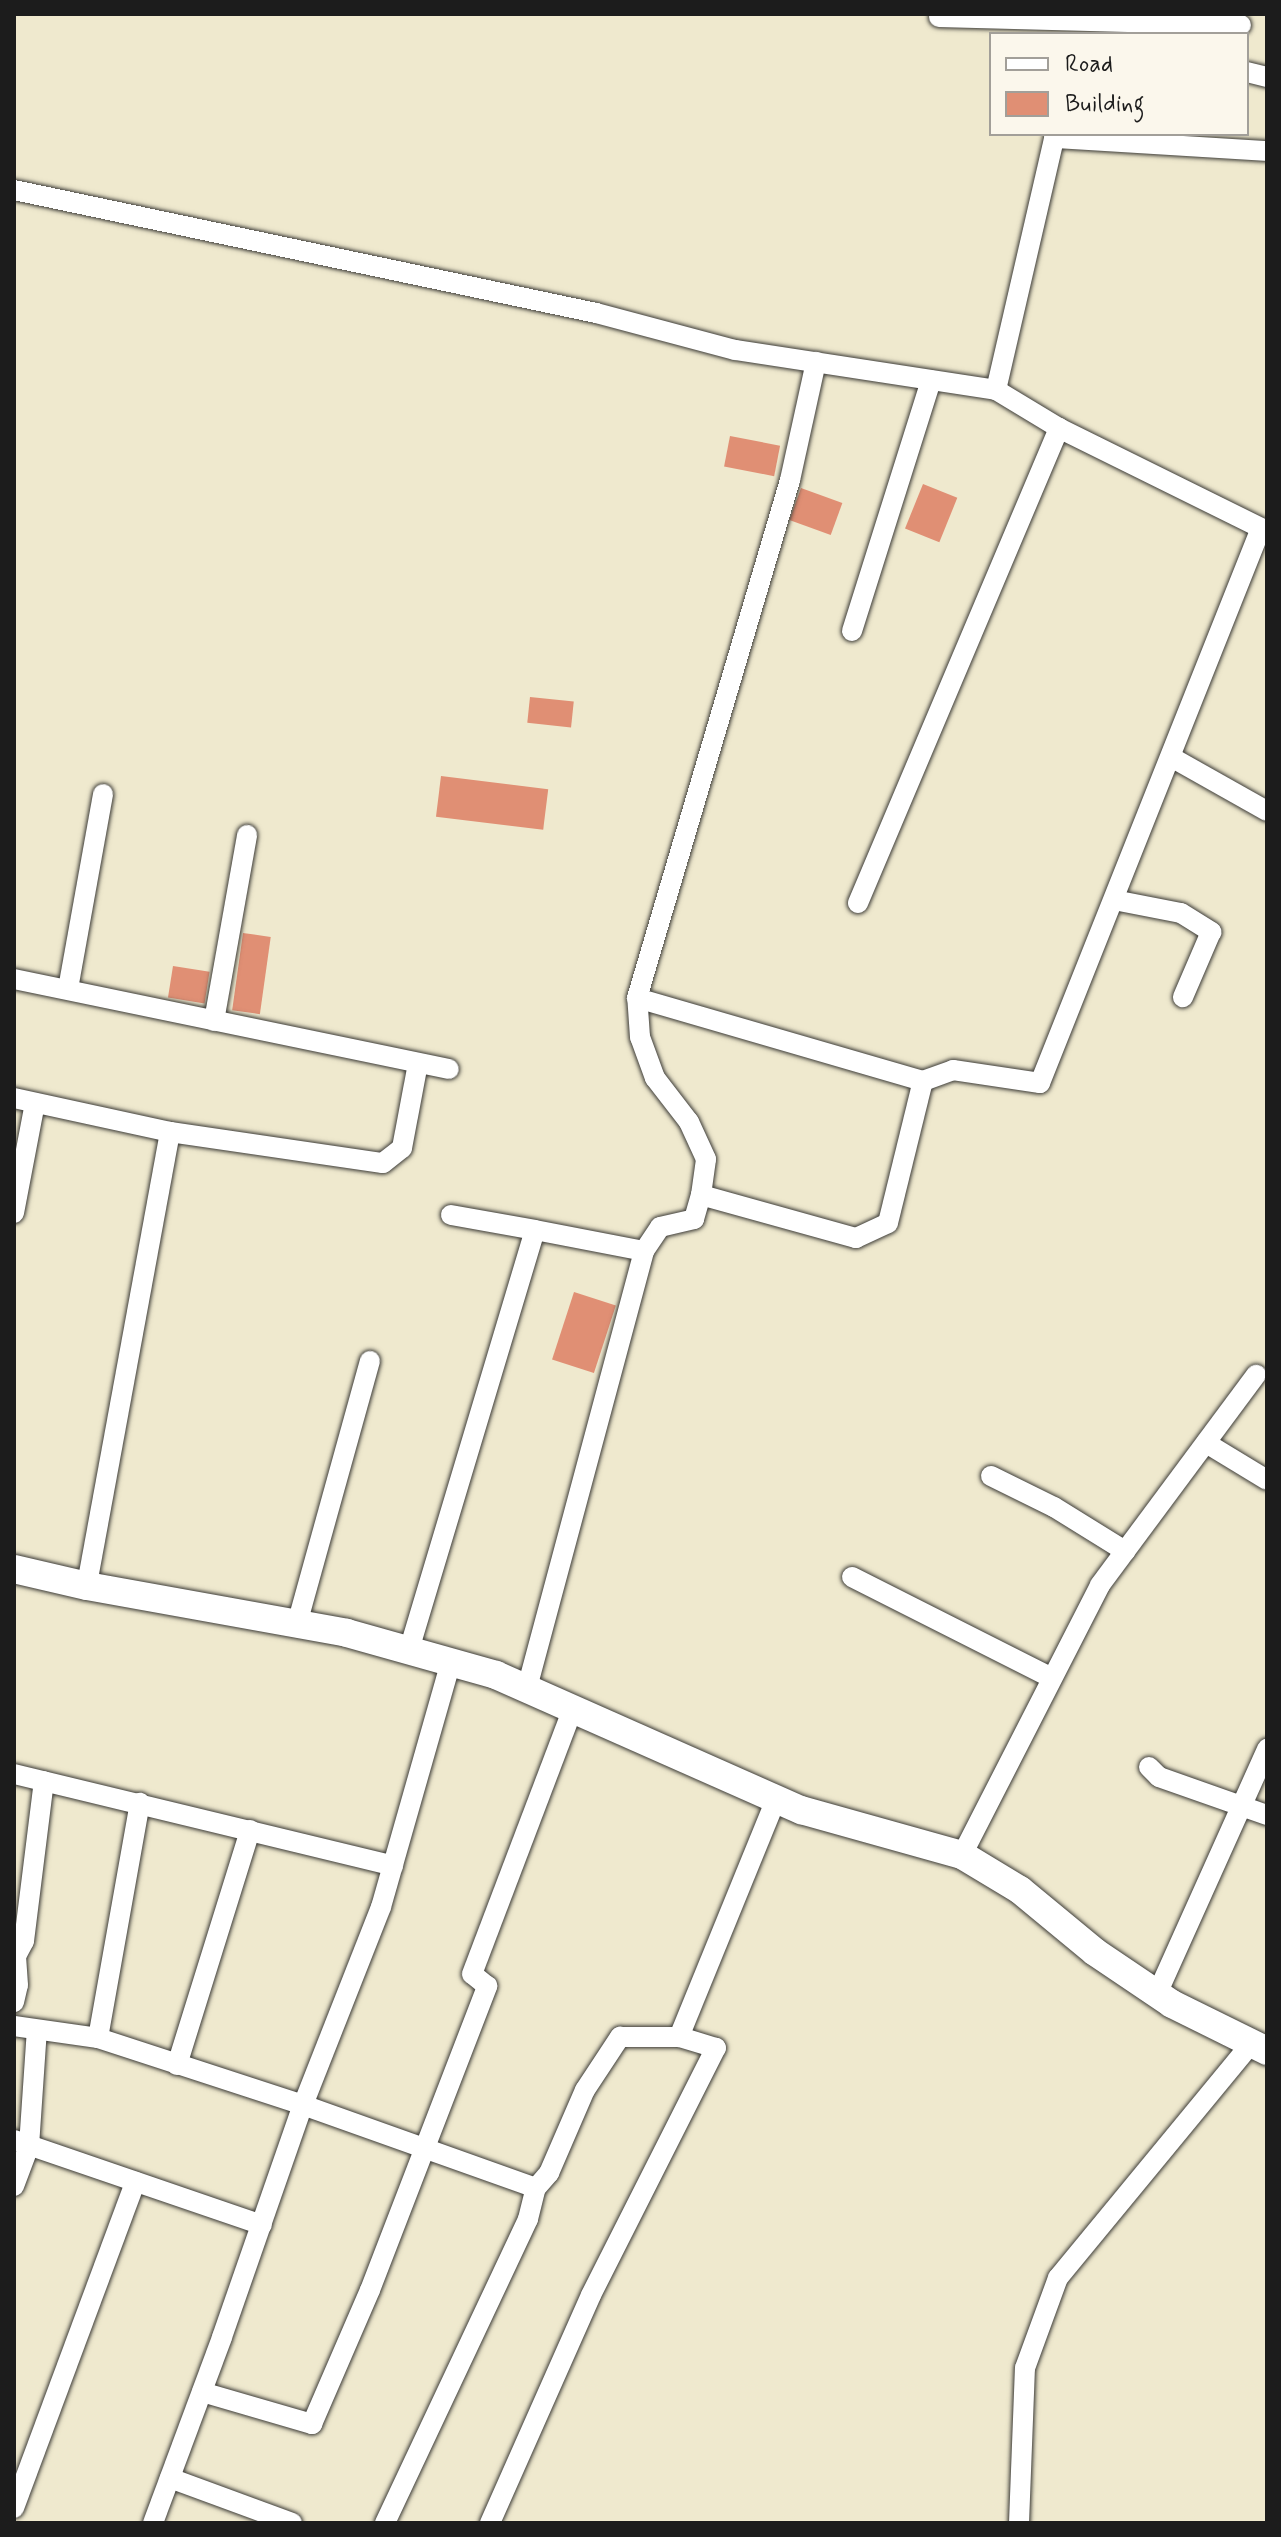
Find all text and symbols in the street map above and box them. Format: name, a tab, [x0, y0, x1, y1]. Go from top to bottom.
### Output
legend	[989, 32, 1249, 136]
text: Road	[1065, 49, 1113, 80]
text: Building	[1065, 89, 1145, 120]

